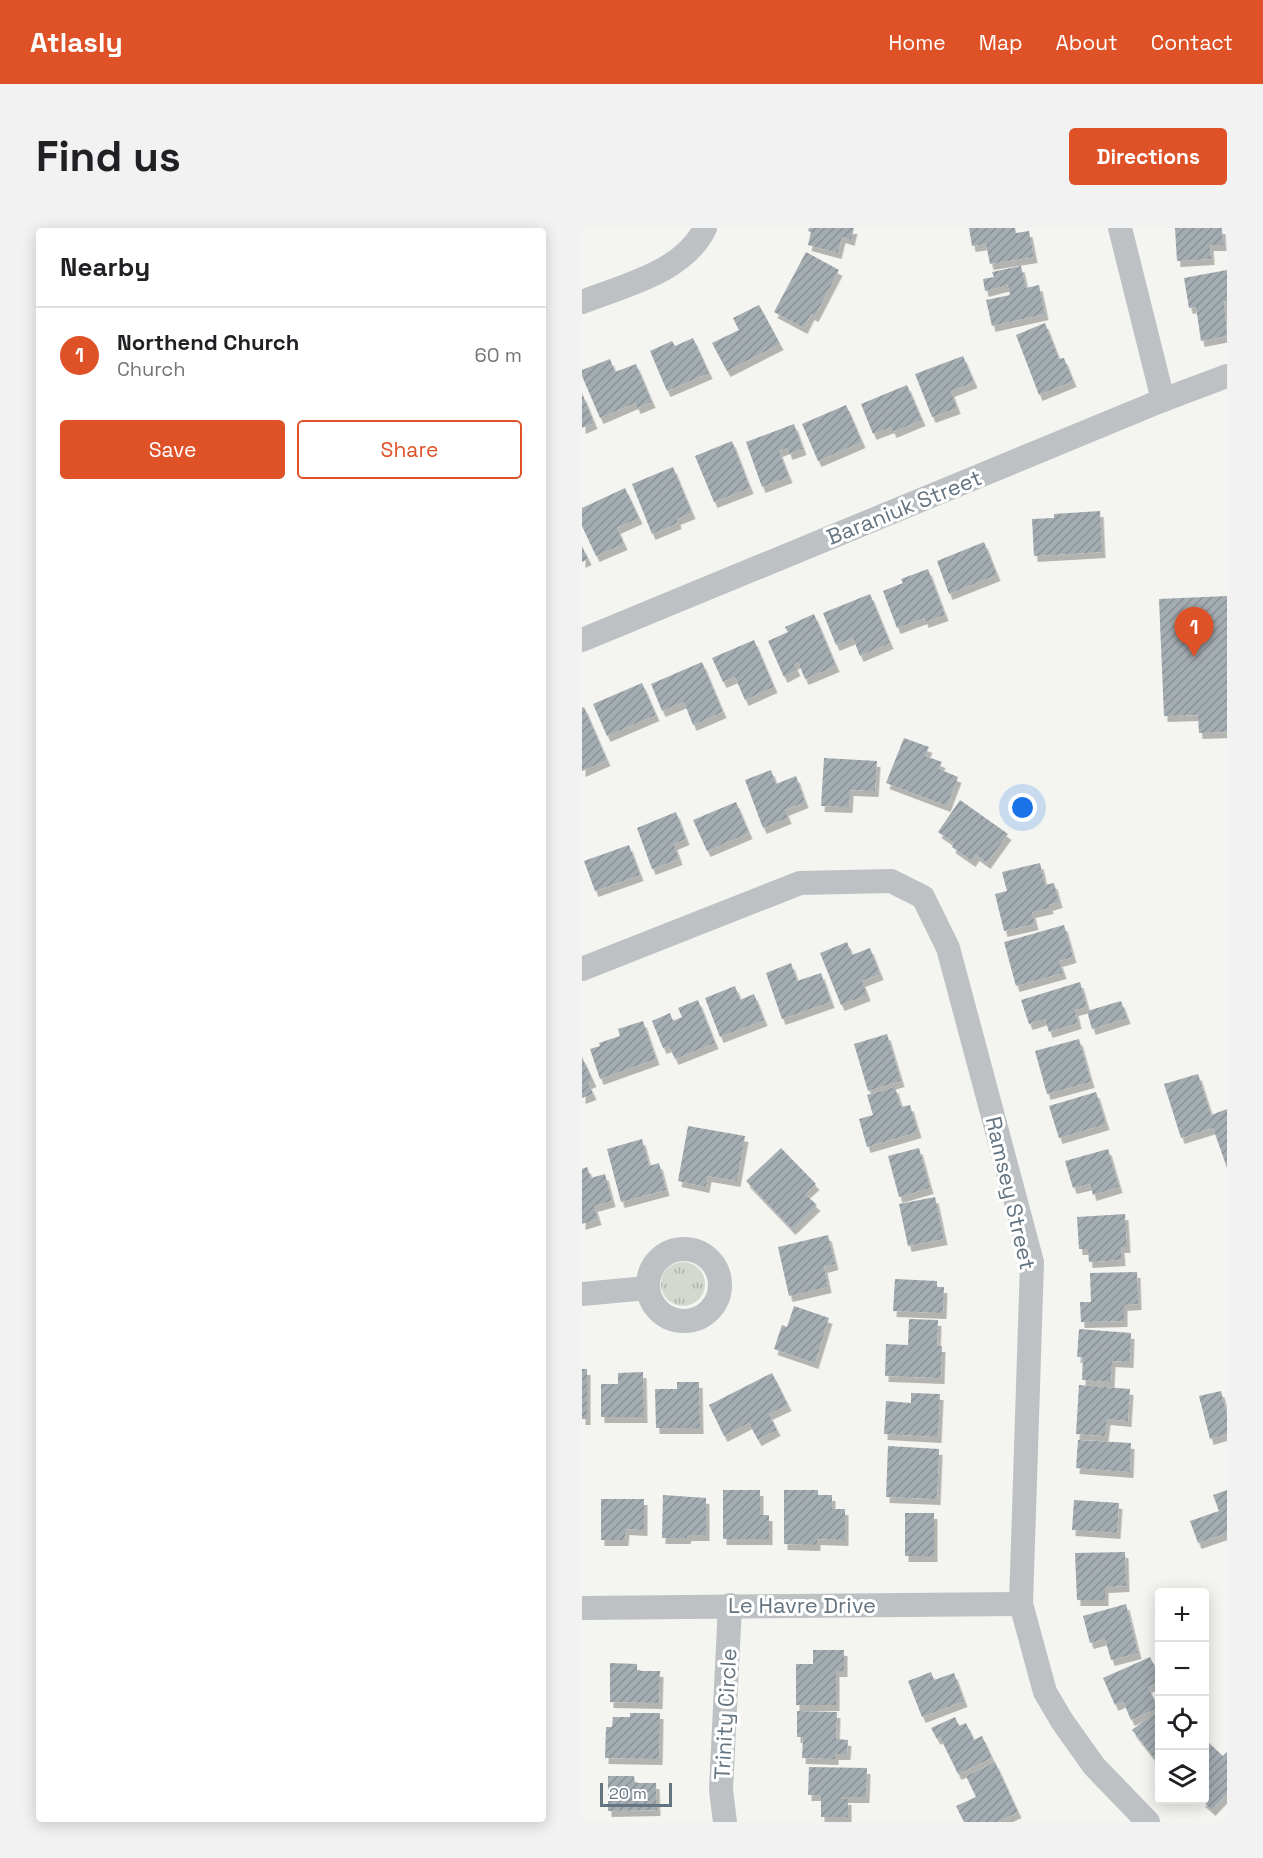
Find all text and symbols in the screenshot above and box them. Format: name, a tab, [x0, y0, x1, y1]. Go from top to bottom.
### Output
text: Atlasly	[30, 24, 123, 60]
text: Home	[888, 29, 946, 56]
text: Map	[979, 29, 1023, 56]
text: About	[1056, 29, 1118, 56]
text: Contact	[1151, 29, 1233, 56]
button: Directions	[1069, 128, 1227, 185]
text: Find us	[36, 130, 181, 183]
text: Nearby	[60, 250, 150, 284]
text: Northend Church	[117, 328, 299, 356]
text: 1	[75, 342, 84, 368]
text: 60 m	[475, 342, 522, 368]
text: Church	[117, 356, 186, 382]
button: Save	[60, 420, 285, 479]
button: Share	[297, 420, 522, 479]
street label: Baraniuk Street	[822, 463, 986, 551]
pin: 1	[1174, 608, 1214, 657]
your location	[1008, 793, 1037, 822]
street label: Ramsey Street	[980, 1114, 1042, 1272]
map controls	[1155, 1588, 1209, 1804]
button: +	[1155, 1588, 1209, 1642]
street label: Le Havre Drive	[728, 1591, 876, 1619]
button: −	[1155, 1642, 1209, 1696]
street label: Trinity Circle	[708, 1647, 742, 1781]
button: locate	[1155, 1696, 1209, 1750]
button: layers	[1155, 1750, 1209, 1804]
scale bar	[600, 1780, 672, 1808]
text: 20 m	[609, 1783, 647, 1804]

